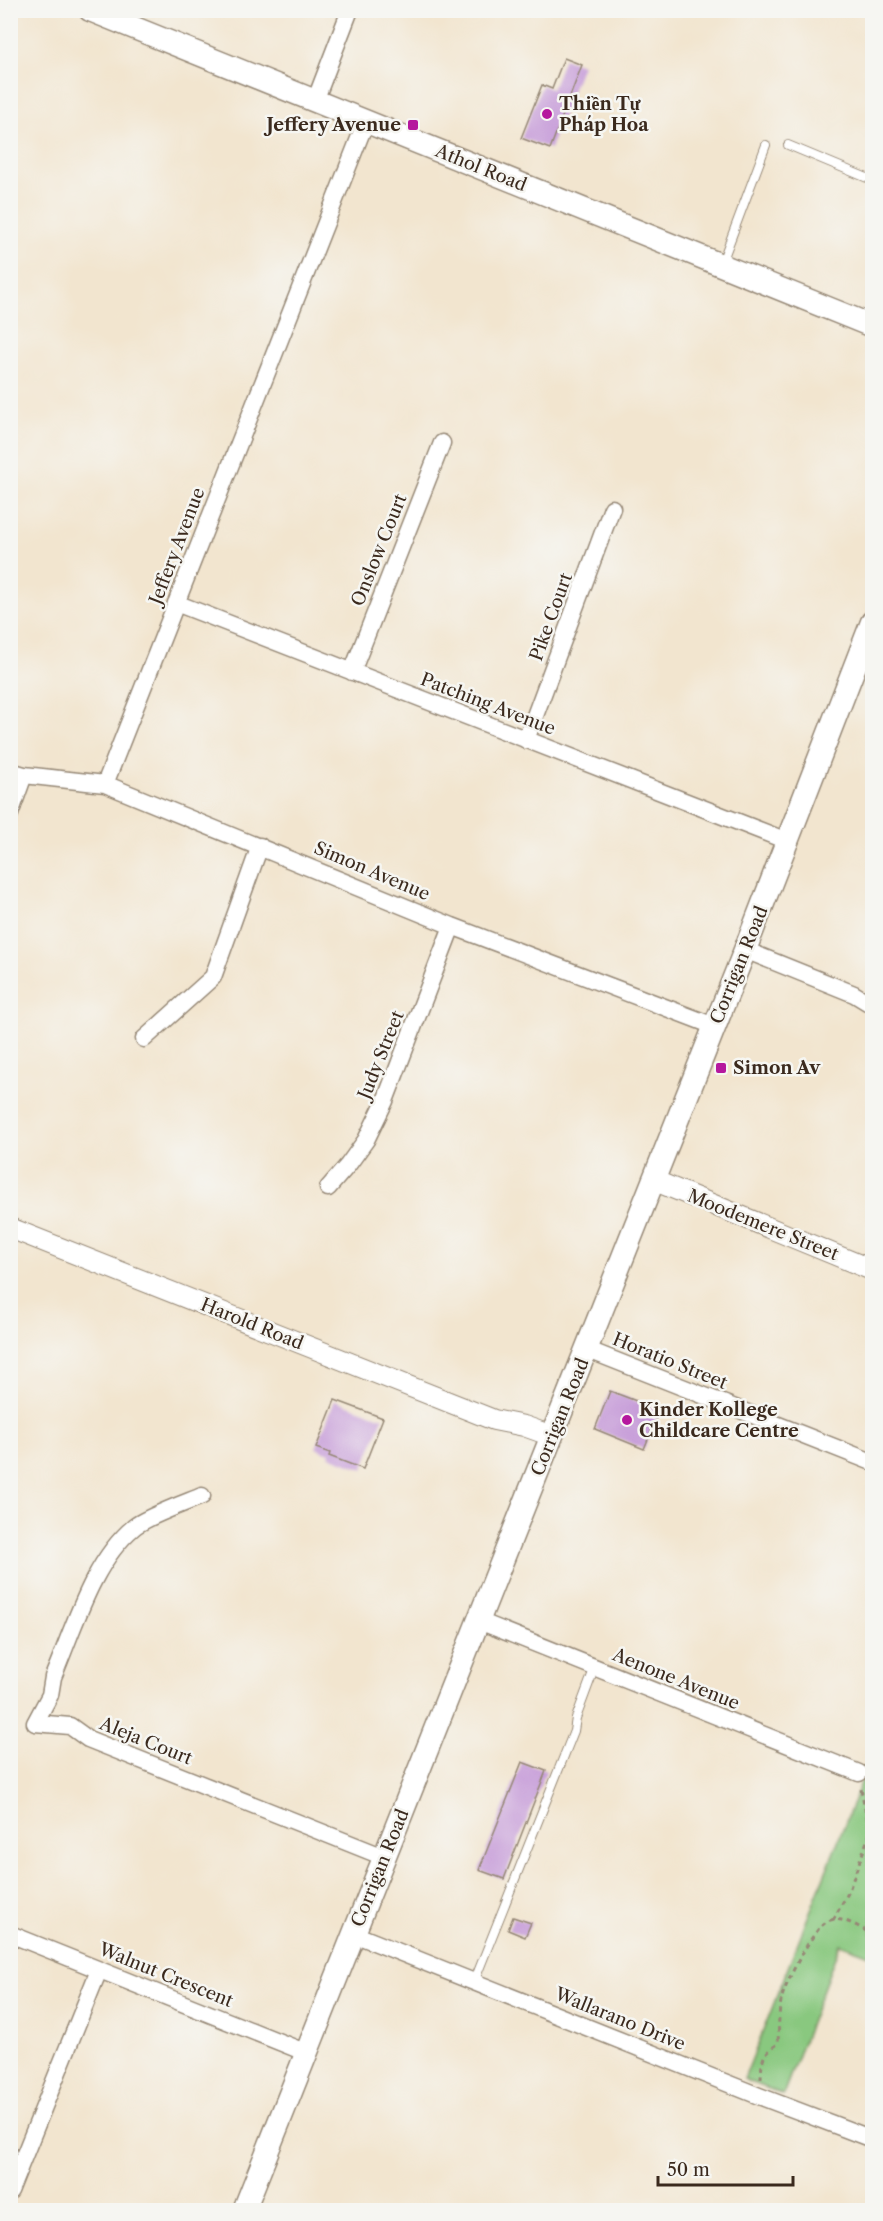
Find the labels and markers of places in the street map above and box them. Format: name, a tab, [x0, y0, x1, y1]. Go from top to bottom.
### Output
place label: Thiền Tự Pháp Hoa	[559, 93, 649, 136]
marker: Thiền Tự Pháp Hoa	[540, 107, 554, 121]
place label: Jeffery Avenue	[263, 114, 401, 136]
marker: Jeffery Avenue	[406, 118, 420, 132]
place label: Simon Av	[733, 1057, 821, 1079]
marker: Simon Av	[714, 1061, 728, 1075]
place label: Kinder Kollege Childcare Centre	[639, 1399, 799, 1442]
marker: Kinder Kollege Childcare Centre	[620, 1413, 634, 1427]

